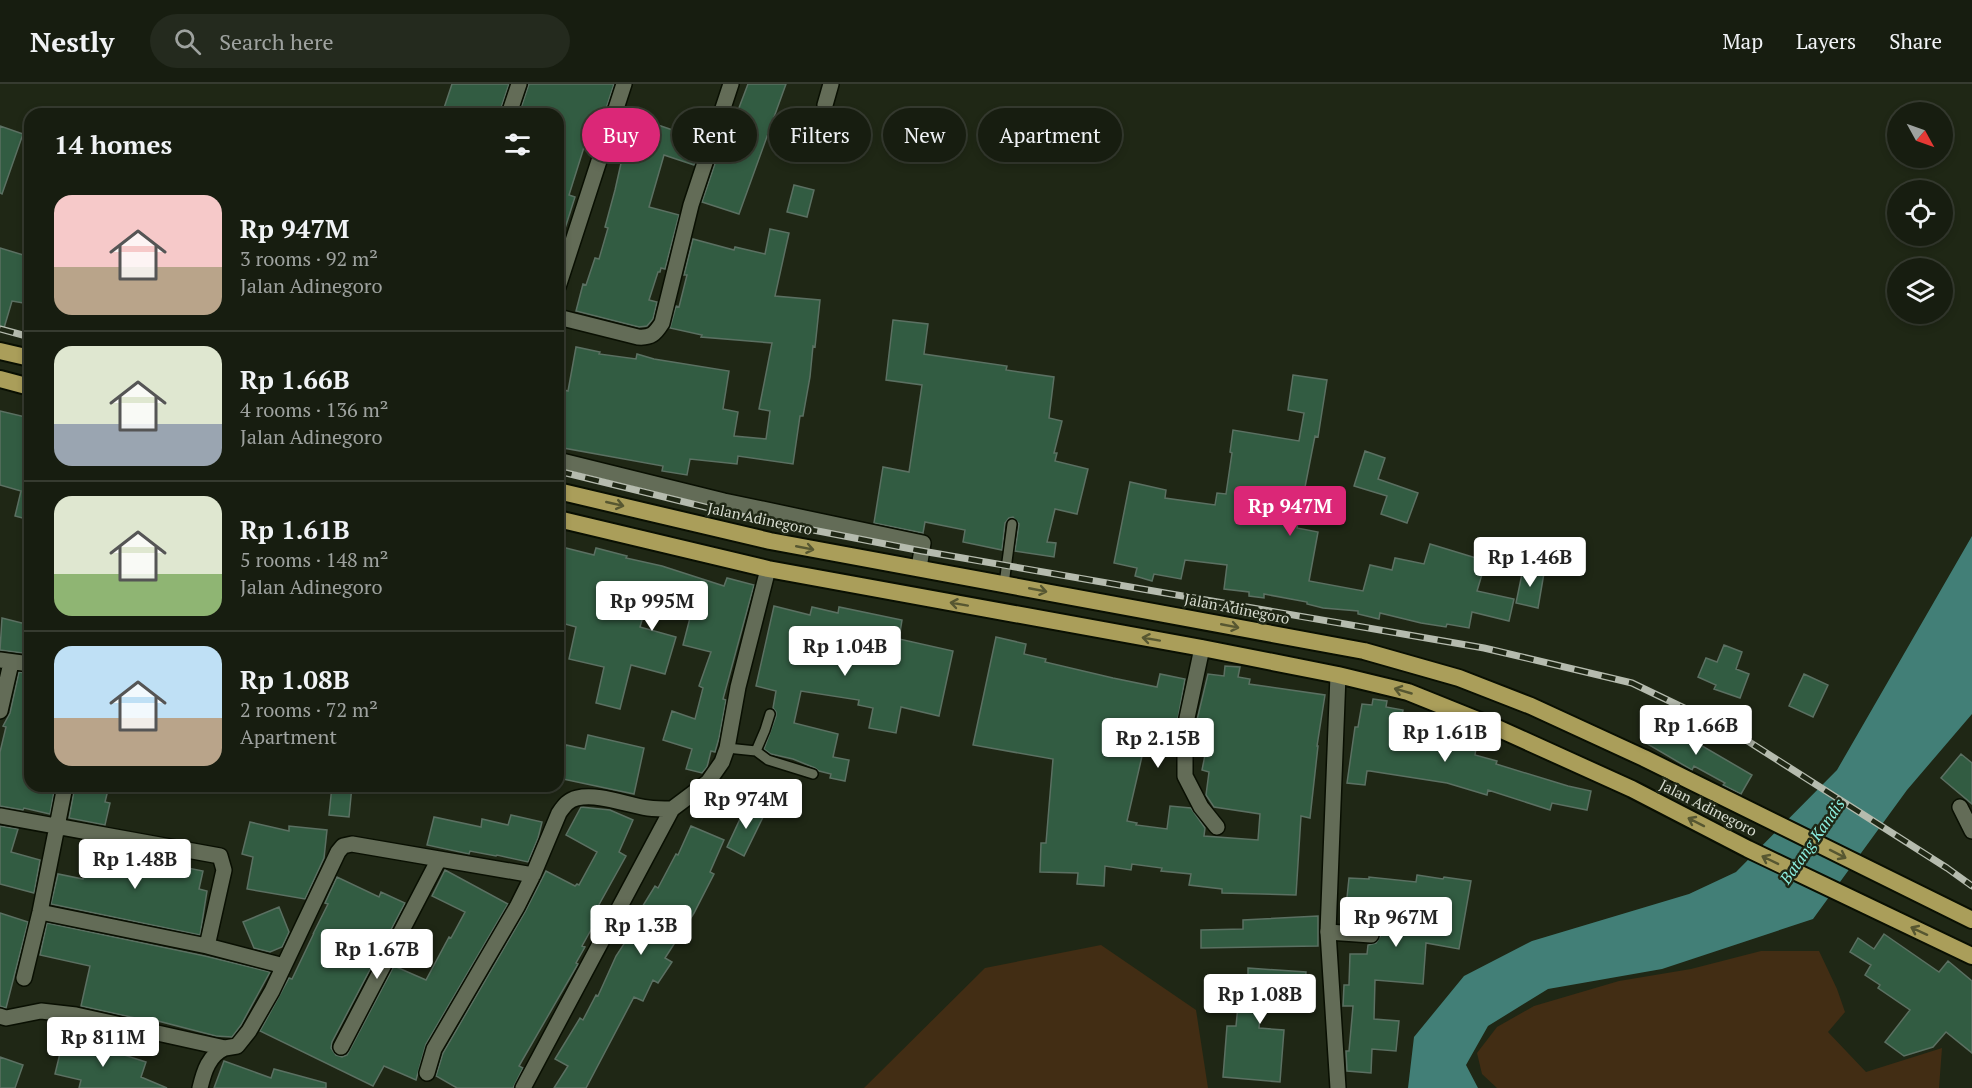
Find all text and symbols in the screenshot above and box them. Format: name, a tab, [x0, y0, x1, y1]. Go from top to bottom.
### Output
search box	[150, 14, 570, 68]
text: Nestly	[30, 23, 114, 60]
icon: search	[171, 25, 204, 58]
text: Search here	[219, 27, 334, 56]
text: Map	[1722, 27, 1763, 55]
text: Layers	[1796, 27, 1856, 55]
text: Share	[1889, 27, 1942, 55]
north arrow	[1887, 102, 1953, 168]
map controls	[1887, 102, 1953, 324]
chip: Buy	[582, 108, 660, 162]
chip: Rent	[672, 108, 757, 162]
chip: Filters	[769, 108, 871, 162]
chip: New	[883, 108, 966, 162]
chip: Apartment	[978, 108, 1122, 162]
text: 14 homes	[54, 127, 172, 161]
icon: filters	[501, 128, 534, 161]
button: locate	[1887, 180, 1953, 246]
text: Rp 947M	[240, 211, 349, 245]
icon: home	[102, 219, 174, 291]
text: 3 rooms · 92 m²	[240, 245, 378, 272]
button: layers	[1887, 258, 1953, 324]
text: Jalan Adinegoro	[240, 272, 382, 299]
text: Rp 1.66B	[240, 362, 350, 396]
icon: home	[102, 370, 174, 442]
text: 4 rooms · 136 m²	[240, 396, 388, 423]
text: Jalan Adinegoro	[240, 423, 382, 450]
pin: Rp 947M	[1235, 486, 1345, 537]
text: Rp 947M	[1248, 492, 1332, 519]
street label: Jalan Adinegoro	[706, 497, 815, 539]
one-way arrow	[605, 499, 624, 511]
text: Rp 1.61B	[240, 512, 350, 546]
icon: home	[102, 520, 174, 592]
pin: Rp 1.46B	[1468, 537, 1592, 588]
one-way arrow	[795, 543, 814, 554]
text: Rp 1.46B	[1488, 543, 1572, 570]
text: 5 rooms · 148 m²	[240, 546, 388, 573]
text: Jalan Adinegoro	[240, 573, 382, 600]
pin: Rp 995M	[597, 581, 707, 632]
one-way arrow	[1028, 585, 1047, 596]
text: Rp 995M	[610, 587, 694, 614]
street label: Jalan Adinegoro	[1183, 588, 1292, 628]
one-way arrow	[950, 599, 969, 610]
one-way arrow	[1220, 621, 1239, 632]
pin: Rp 1.04B	[783, 626, 907, 677]
text: Rp 1.04B	[803, 632, 887, 659]
one-way arrow	[1142, 633, 1161, 644]
text: Rp 1.08B	[240, 662, 350, 696]
icon: home	[102, 670, 174, 742]
one-way arrow	[1394, 685, 1413, 696]
text: 2 rooms · 72 m²	[240, 696, 378, 723]
pin: Rp 1.66B	[1634, 705, 1758, 756]
text: Rp 1.66B	[1654, 711, 1738, 738]
pin: Rp 1.61B	[1383, 712, 1507, 763]
pin: Rp 2.15B	[1096, 718, 1220, 769]
text: Rp 1.61B	[1403, 718, 1487, 745]
text: Apartment	[240, 723, 337, 750]
text: Rp 2.15B	[1116, 724, 1200, 751]
street label: Jalan Adinegoro	[1656, 774, 1761, 840]
pin: Rp 974M	[691, 779, 801, 830]
text: Rp 974M	[704, 785, 788, 812]
water label: Batang Kandis	[1774, 794, 1850, 889]
one-way arrow	[1688, 816, 1705, 828]
pin: Rp 1.48B	[73, 839, 197, 890]
text: Rp 1.48B	[93, 845, 177, 872]
one-way arrow	[1829, 849, 1847, 861]
one-way arrow	[1762, 853, 1780, 865]
pin: Rp 967M	[1341, 897, 1451, 948]
text: Rp 967M	[1354, 903, 1438, 930]
pin: Rp 1.3B	[586, 905, 696, 956]
text: Rp 1.3B	[604, 911, 678, 938]
one-way arrow	[1911, 925, 1929, 937]
pin: Rp 1.67B	[315, 929, 439, 980]
text: Rp 1.67B	[335, 935, 419, 962]
pin: Rp 1.08B	[1198, 974, 1322, 1025]
text: Rp 1.08B	[1218, 980, 1302, 1007]
pin: Rp 811M	[48, 1017, 158, 1068]
text: Rp 811M	[61, 1023, 145, 1050]

